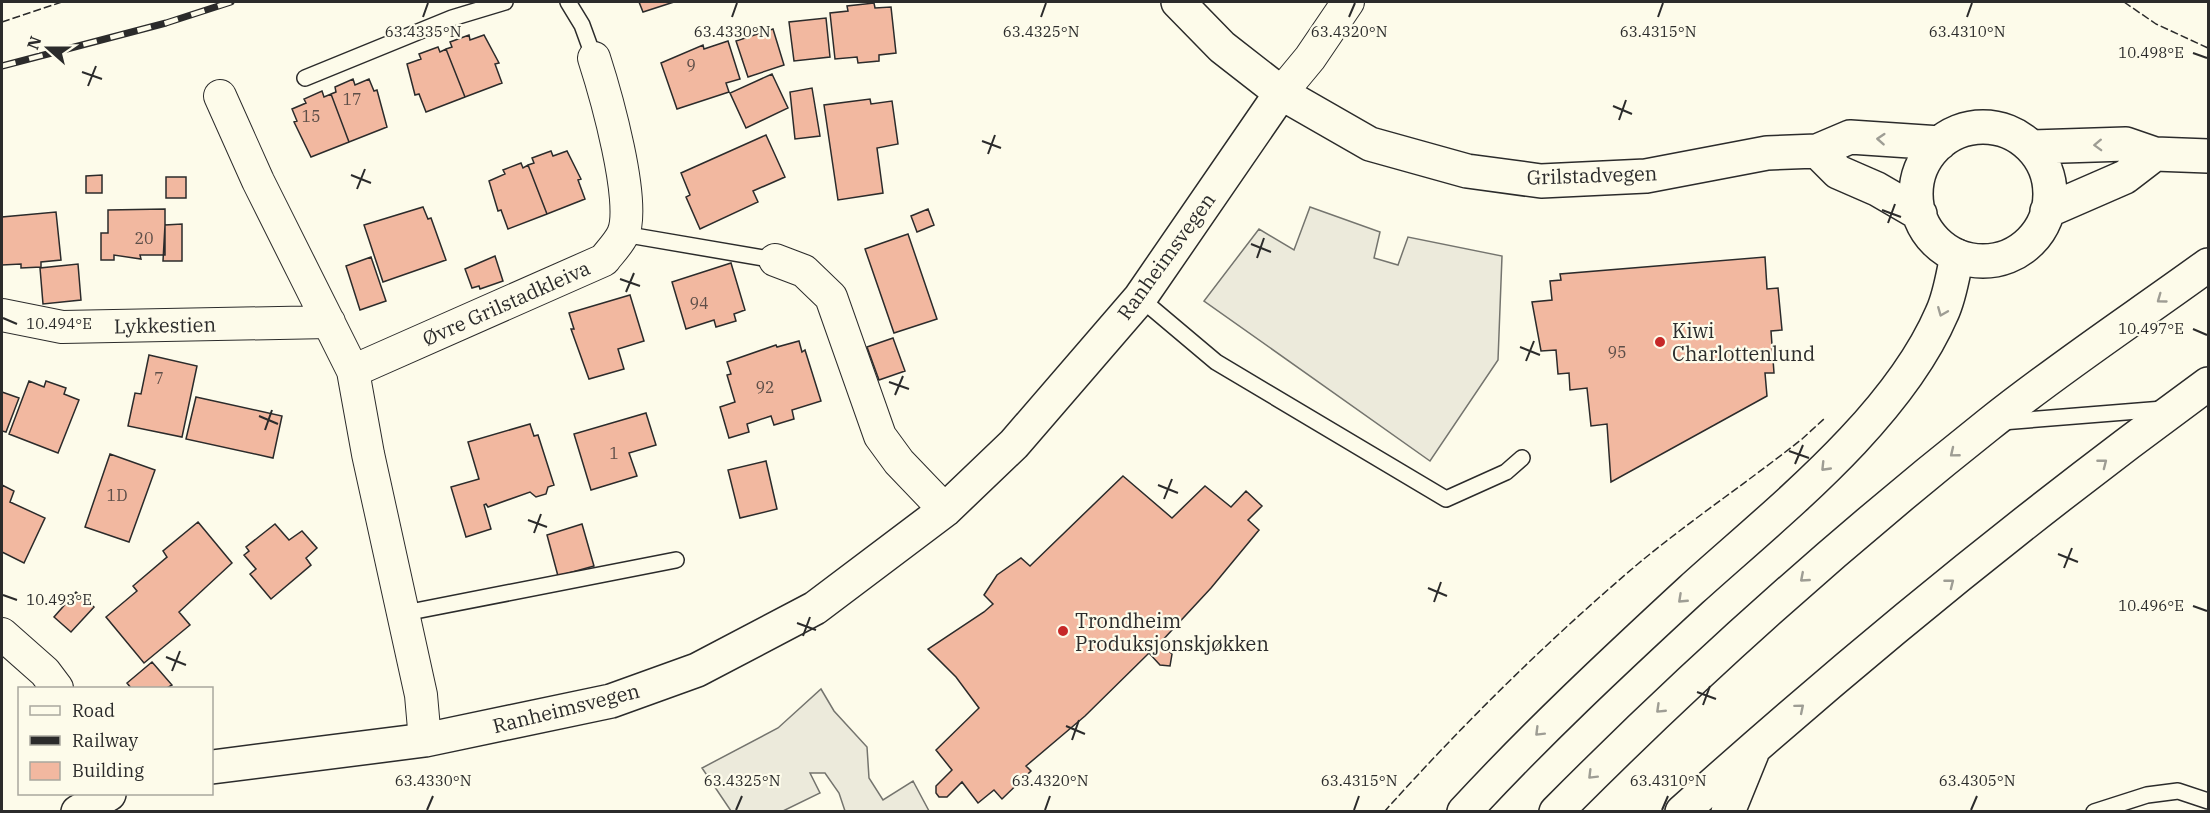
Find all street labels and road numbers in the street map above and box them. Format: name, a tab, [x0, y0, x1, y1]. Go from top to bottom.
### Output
street label: Grilstadvegen	[1526, 159, 1658, 191]
street label: Ranheimsvegen	[1111, 187, 1221, 325]
street label: Øvre Grilstadkleiva	[418, 254, 594, 352]
street label: Lykkestien	[114, 311, 217, 339]
street label: Ranheimsvegen	[490, 677, 643, 739]

